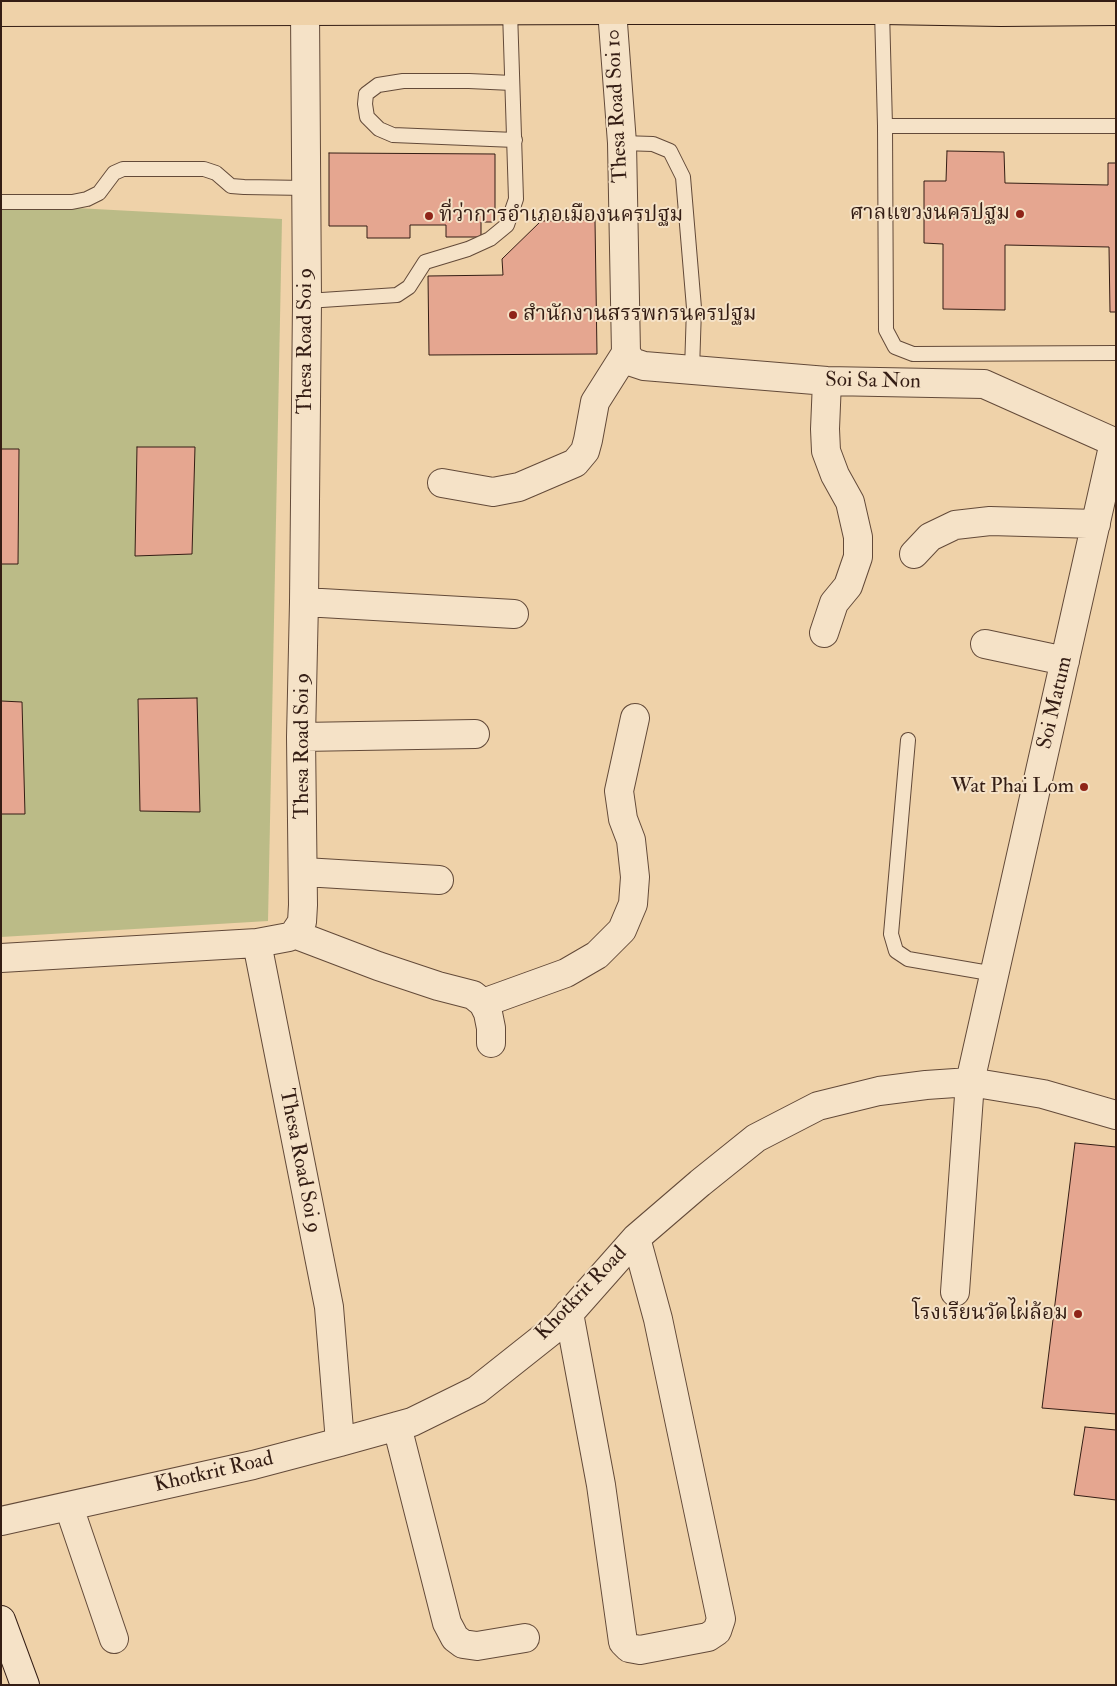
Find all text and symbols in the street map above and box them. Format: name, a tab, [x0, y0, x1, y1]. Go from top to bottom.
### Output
street label: Thesa Road Soi 10	[601, 29, 635, 183]
place label: ศาลแขวงนครปฐม	[850, 201, 1010, 227]
place label: ที่ว่าการอำเภอเมืองนครปฐม	[439, 203, 683, 229]
marker: ศาลแขวงนครปฐม	[1014, 208, 1026, 220]
marker: ที่ว่าการอำเภอเมืองนครปฐม	[423, 210, 435, 222]
street label: Thesa Road Soi 9	[293, 268, 319, 414]
place label: สำนักงานสรรพกรนครปฐม	[523, 302, 756, 328]
marker: สำนักงานสรรพกรนครปฐม	[507, 309, 519, 321]
street label: Soi Sa Non	[825, 369, 921, 395]
street label: Soi Matum	[1033, 654, 1079, 752]
street label: Thesa Road Soi 9	[290, 673, 316, 819]
place label: Wat Phai Lom	[951, 774, 1074, 800]
marker: Wat Phai Lom	[1078, 781, 1090, 793]
street label: Thesa Road Soi 9	[273, 1087, 325, 1235]
street label: Khotkrit Road	[531, 1242, 633, 1346]
place label: โรงเรียนวัดไผ่ล้อม	[912, 1301, 1068, 1327]
marker: โรงเรียนวัดไผ่ล้อม	[1072, 1308, 1084, 1320]
street label: Khotkrit Road	[152, 1447, 276, 1499]

